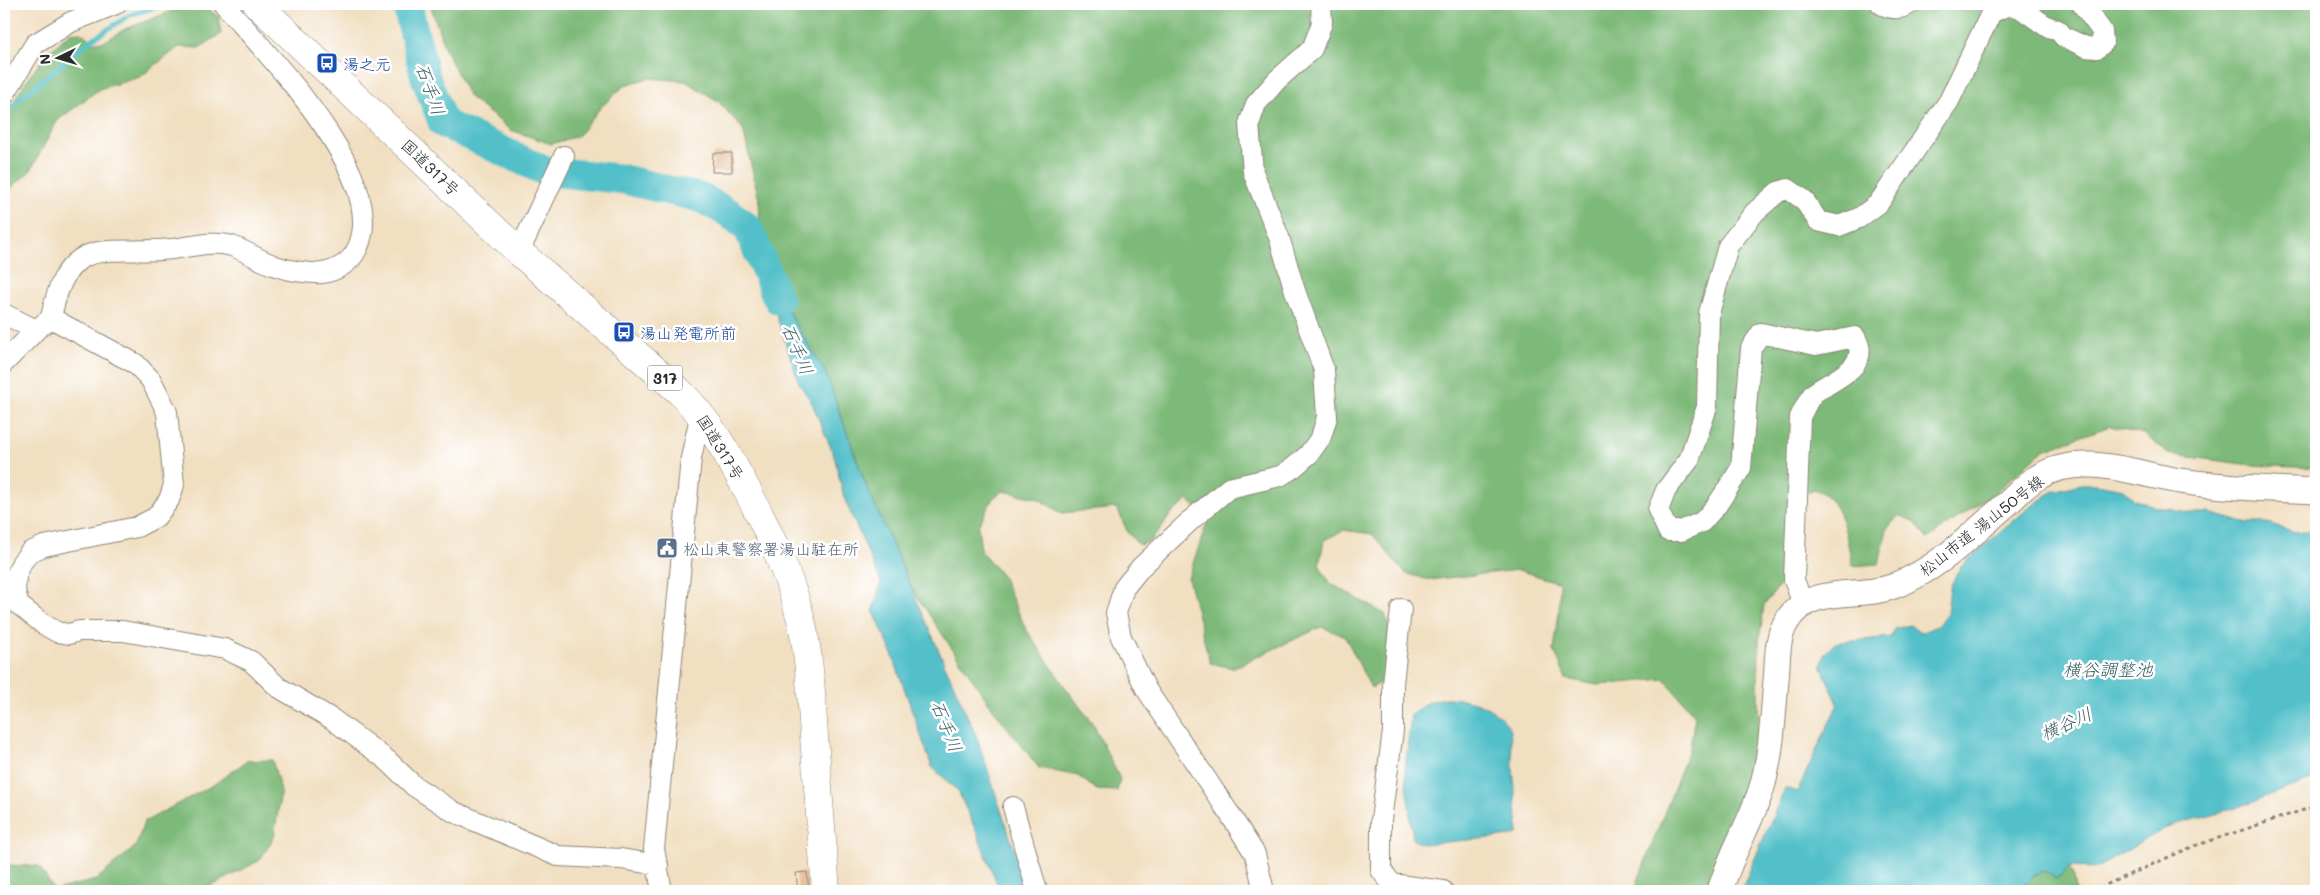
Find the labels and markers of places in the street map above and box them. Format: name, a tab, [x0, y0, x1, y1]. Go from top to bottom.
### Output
bus stop icon: 湯之元	[315, 51, 339, 75]
place label: 湯之元	[343, 53, 391, 74]
bus stop icon: 湯山発電所前	[612, 320, 636, 344]
place label: 湯山発電所前	[640, 322, 736, 343]
public building icon: 松山東警察署湯山駐在所	[655, 536, 679, 560]
place label: 松山東警察署湯山駐在所	[683, 538, 859, 559]

